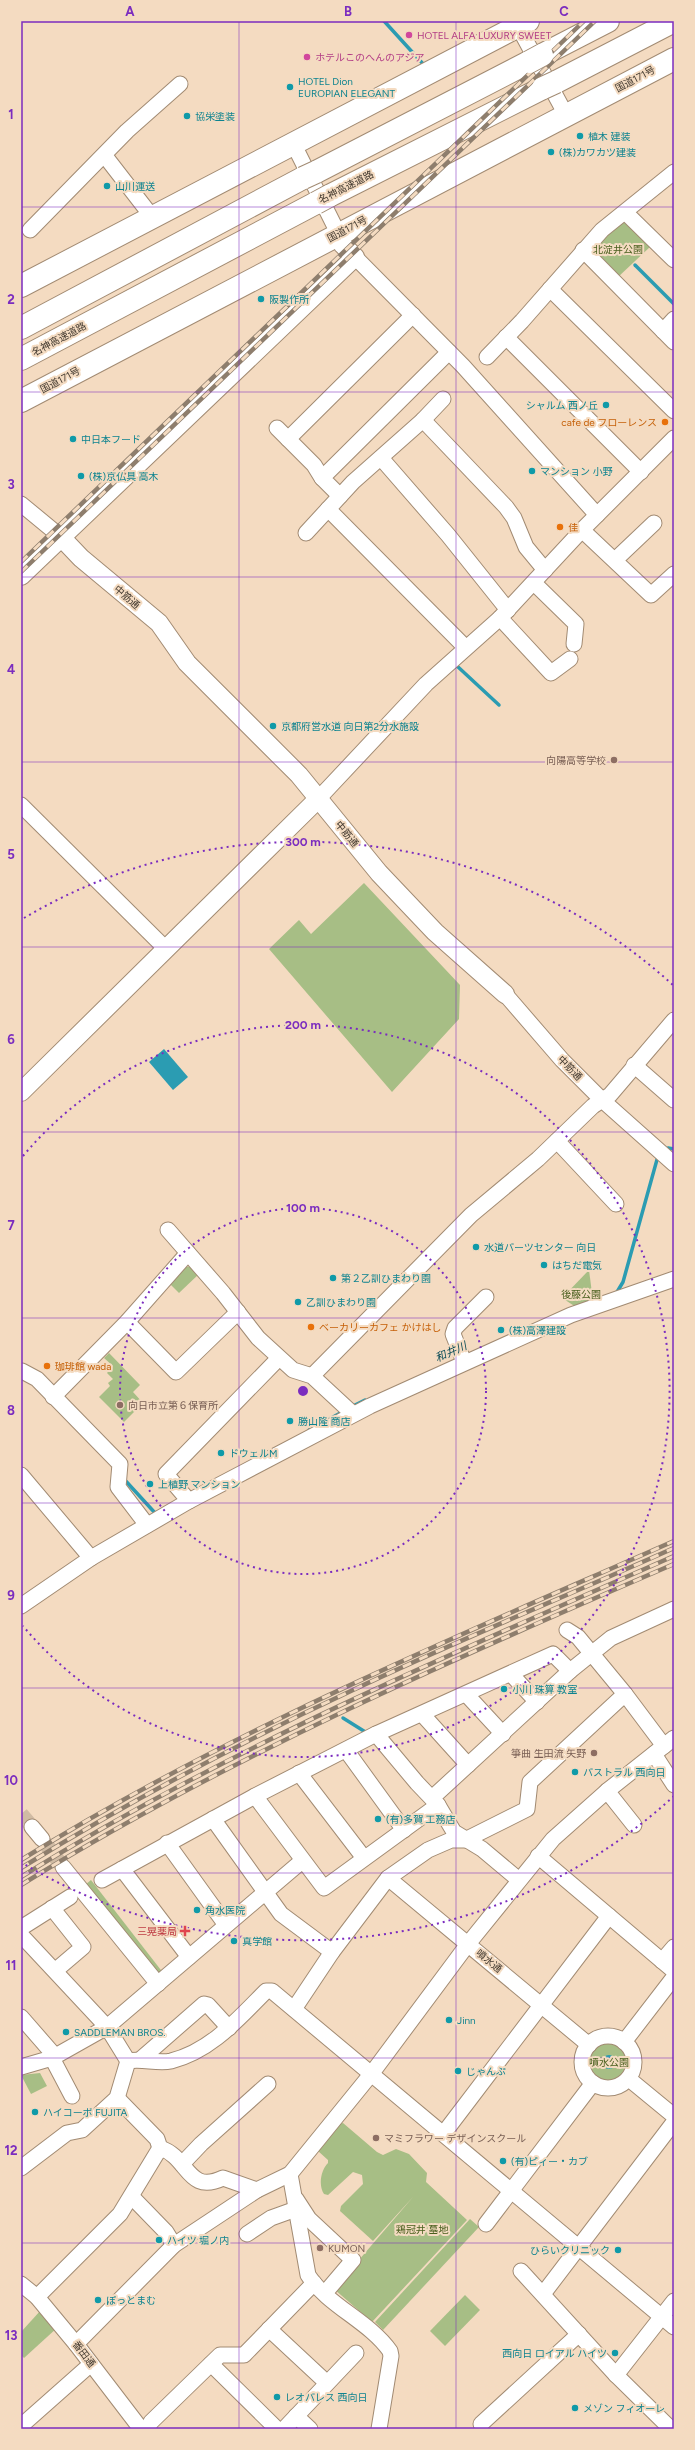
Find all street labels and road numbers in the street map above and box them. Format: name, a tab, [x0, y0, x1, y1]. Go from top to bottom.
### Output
street label: 国道171号	[613, 63, 657, 95]
street label: 名神高速道路	[316, 168, 376, 206]
street label: 国道171号	[325, 213, 369, 245]
street label: 名神高速道路	[29, 319, 89, 359]
street label: 国道171号	[38, 364, 82, 396]
street label: 中筋通	[111, 582, 143, 612]
street label: 中筋通	[333, 818, 361, 850]
street label: 中筋通	[555, 1053, 585, 1083]
street label: 噴水通	[473, 1947, 505, 1975]
street label: 番田通	[70, 2338, 98, 2370]

